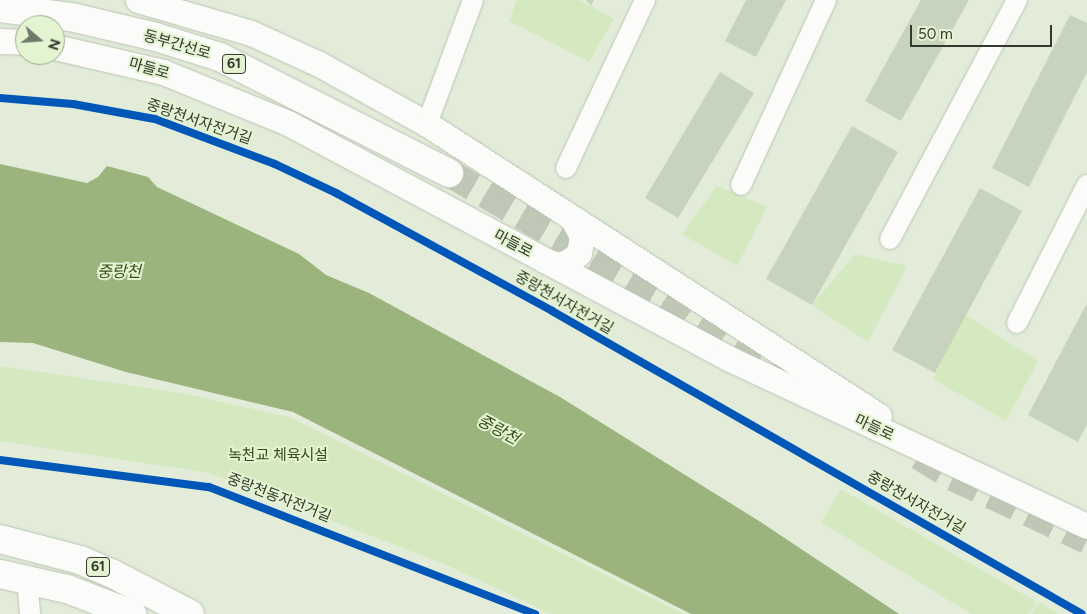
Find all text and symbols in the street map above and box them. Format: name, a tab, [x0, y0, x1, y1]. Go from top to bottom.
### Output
north arrow	[15, 15, 65, 65]
scale bar	[912, 15, 1054, 47]
text: 50 m	[918, 25, 953, 43]
street label: 동부간선로	[141, 27, 213, 63]
text: N	[44, 37, 64, 52]
road number: 61	[222, 52, 246, 76]
street label: 마들로	[127, 55, 171, 83]
street label: 중랑천서자전거길	[144, 96, 254, 148]
street label: 마들로	[490, 226, 536, 262]
water label: 중랑천	[97, 262, 141, 282]
street label: 중랑천서자전거길	[512, 268, 616, 338]
water label: 중랑천	[474, 411, 522, 449]
street label: 마들로	[851, 411, 897, 445]
park label: 녹천교 체육시설	[228, 447, 328, 465]
street label: 중랑천서자전거길	[864, 468, 968, 538]
street label: 중랑천동자전거길	[224, 470, 334, 526]
road number: 61	[86, 556, 110, 578]

